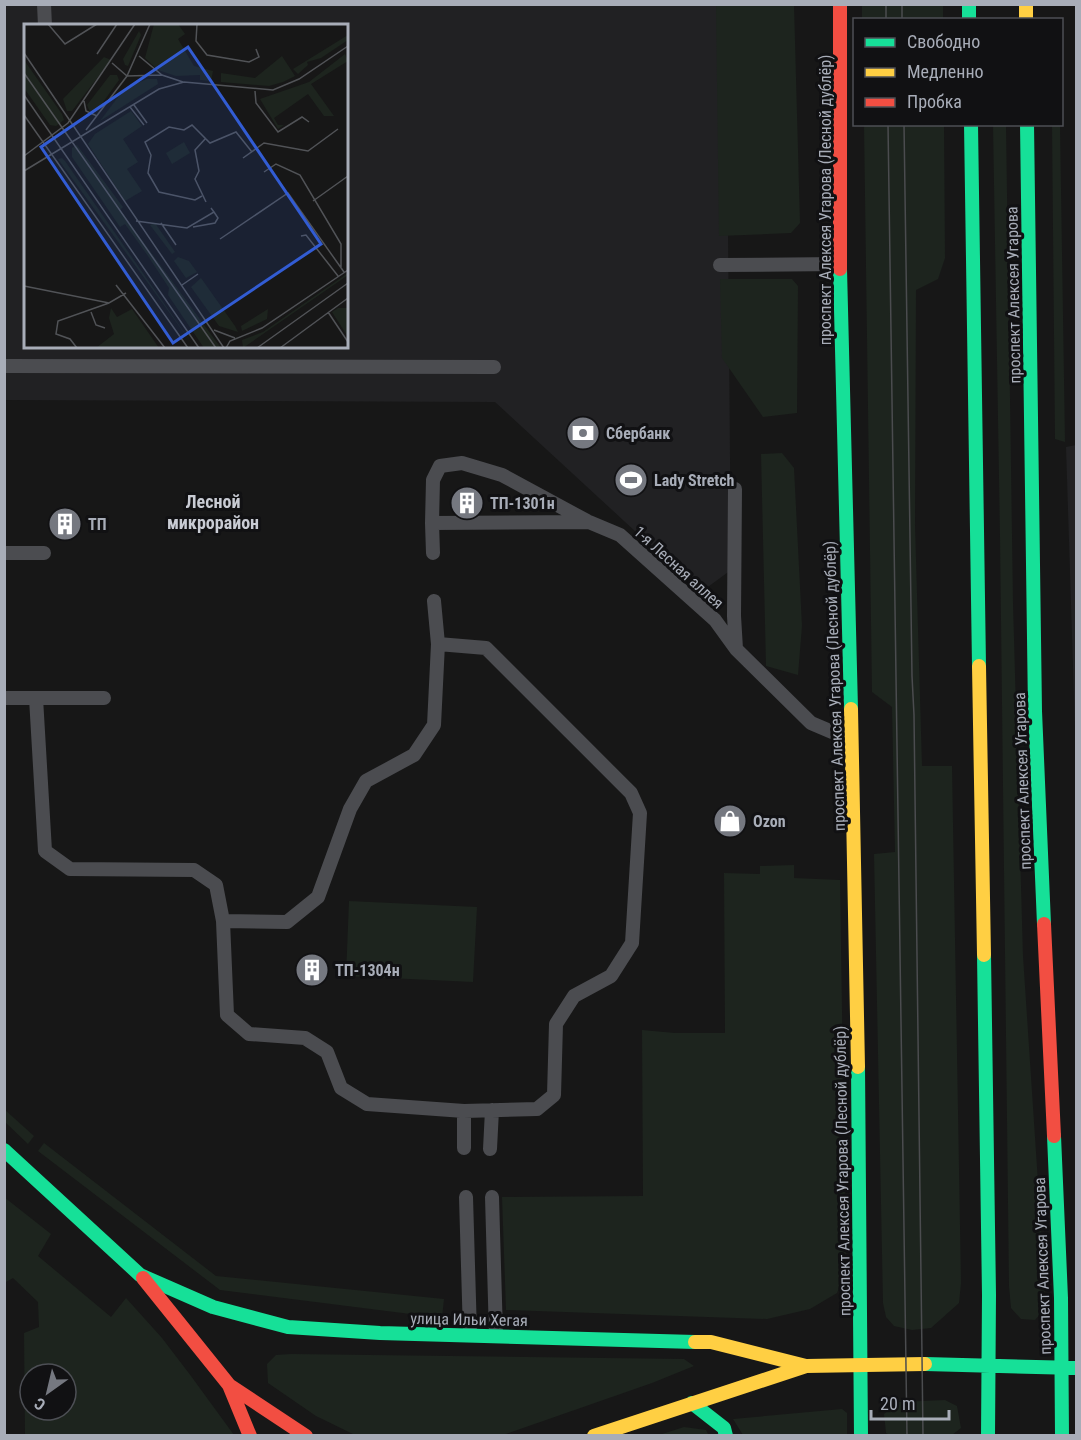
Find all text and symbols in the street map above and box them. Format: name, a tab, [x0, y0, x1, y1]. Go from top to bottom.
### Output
legend	[853, 18, 1063, 126]
inset map	[24, 24, 348, 348]
text: Свободно	[907, 31, 980, 52]
street label: проспект Алексея Угарова (Лесной дублёр)	[816, 55, 835, 345]
text: Медленно	[907, 61, 984, 82]
text: Пробка	[907, 91, 962, 112]
street label: проспект Алексея Угарова	[1002, 206, 1025, 384]
bank icon: Сбербанк	[565, 415, 601, 451]
place label: Сбербанк	[606, 424, 670, 443]
sports icon: Lady Stretch	[613, 462, 649, 498]
place label: Lady Stretch	[654, 471, 735, 490]
building icon: ТП-1301н	[449, 485, 485, 521]
district label: Лесной микрорайон	[167, 491, 259, 533]
place label: ТП-1301н	[490, 494, 555, 513]
building icon: ТП	[47, 506, 83, 542]
place label: ТП	[88, 515, 107, 534]
street label: 1-я Лесная аллея	[630, 522, 728, 613]
street label: проспект Алексея Угарова (Лесной дублёр)	[820, 541, 849, 831]
street label: проспект Алексея Угарова	[1010, 692, 1035, 870]
shop icon: Ozon	[712, 803, 748, 839]
place label: Ozon	[753, 812, 786, 831]
building icon: ТП-1304н	[294, 952, 330, 988]
place label: ТП-1304н	[335, 961, 400, 980]
street label: проспект Алексея Угарова (Лесной дублёр)	[830, 1026, 855, 1316]
street label: проспект Алексея Угарова	[1030, 1177, 1055, 1355]
street label: улица Ильи Хегая	[410, 1309, 528, 1330]
north arrow	[18, 1362, 78, 1422]
scale bar	[871, 1383, 949, 1421]
text: 20 m	[880, 1393, 915, 1414]
text: С	[31, 1394, 49, 1414]

